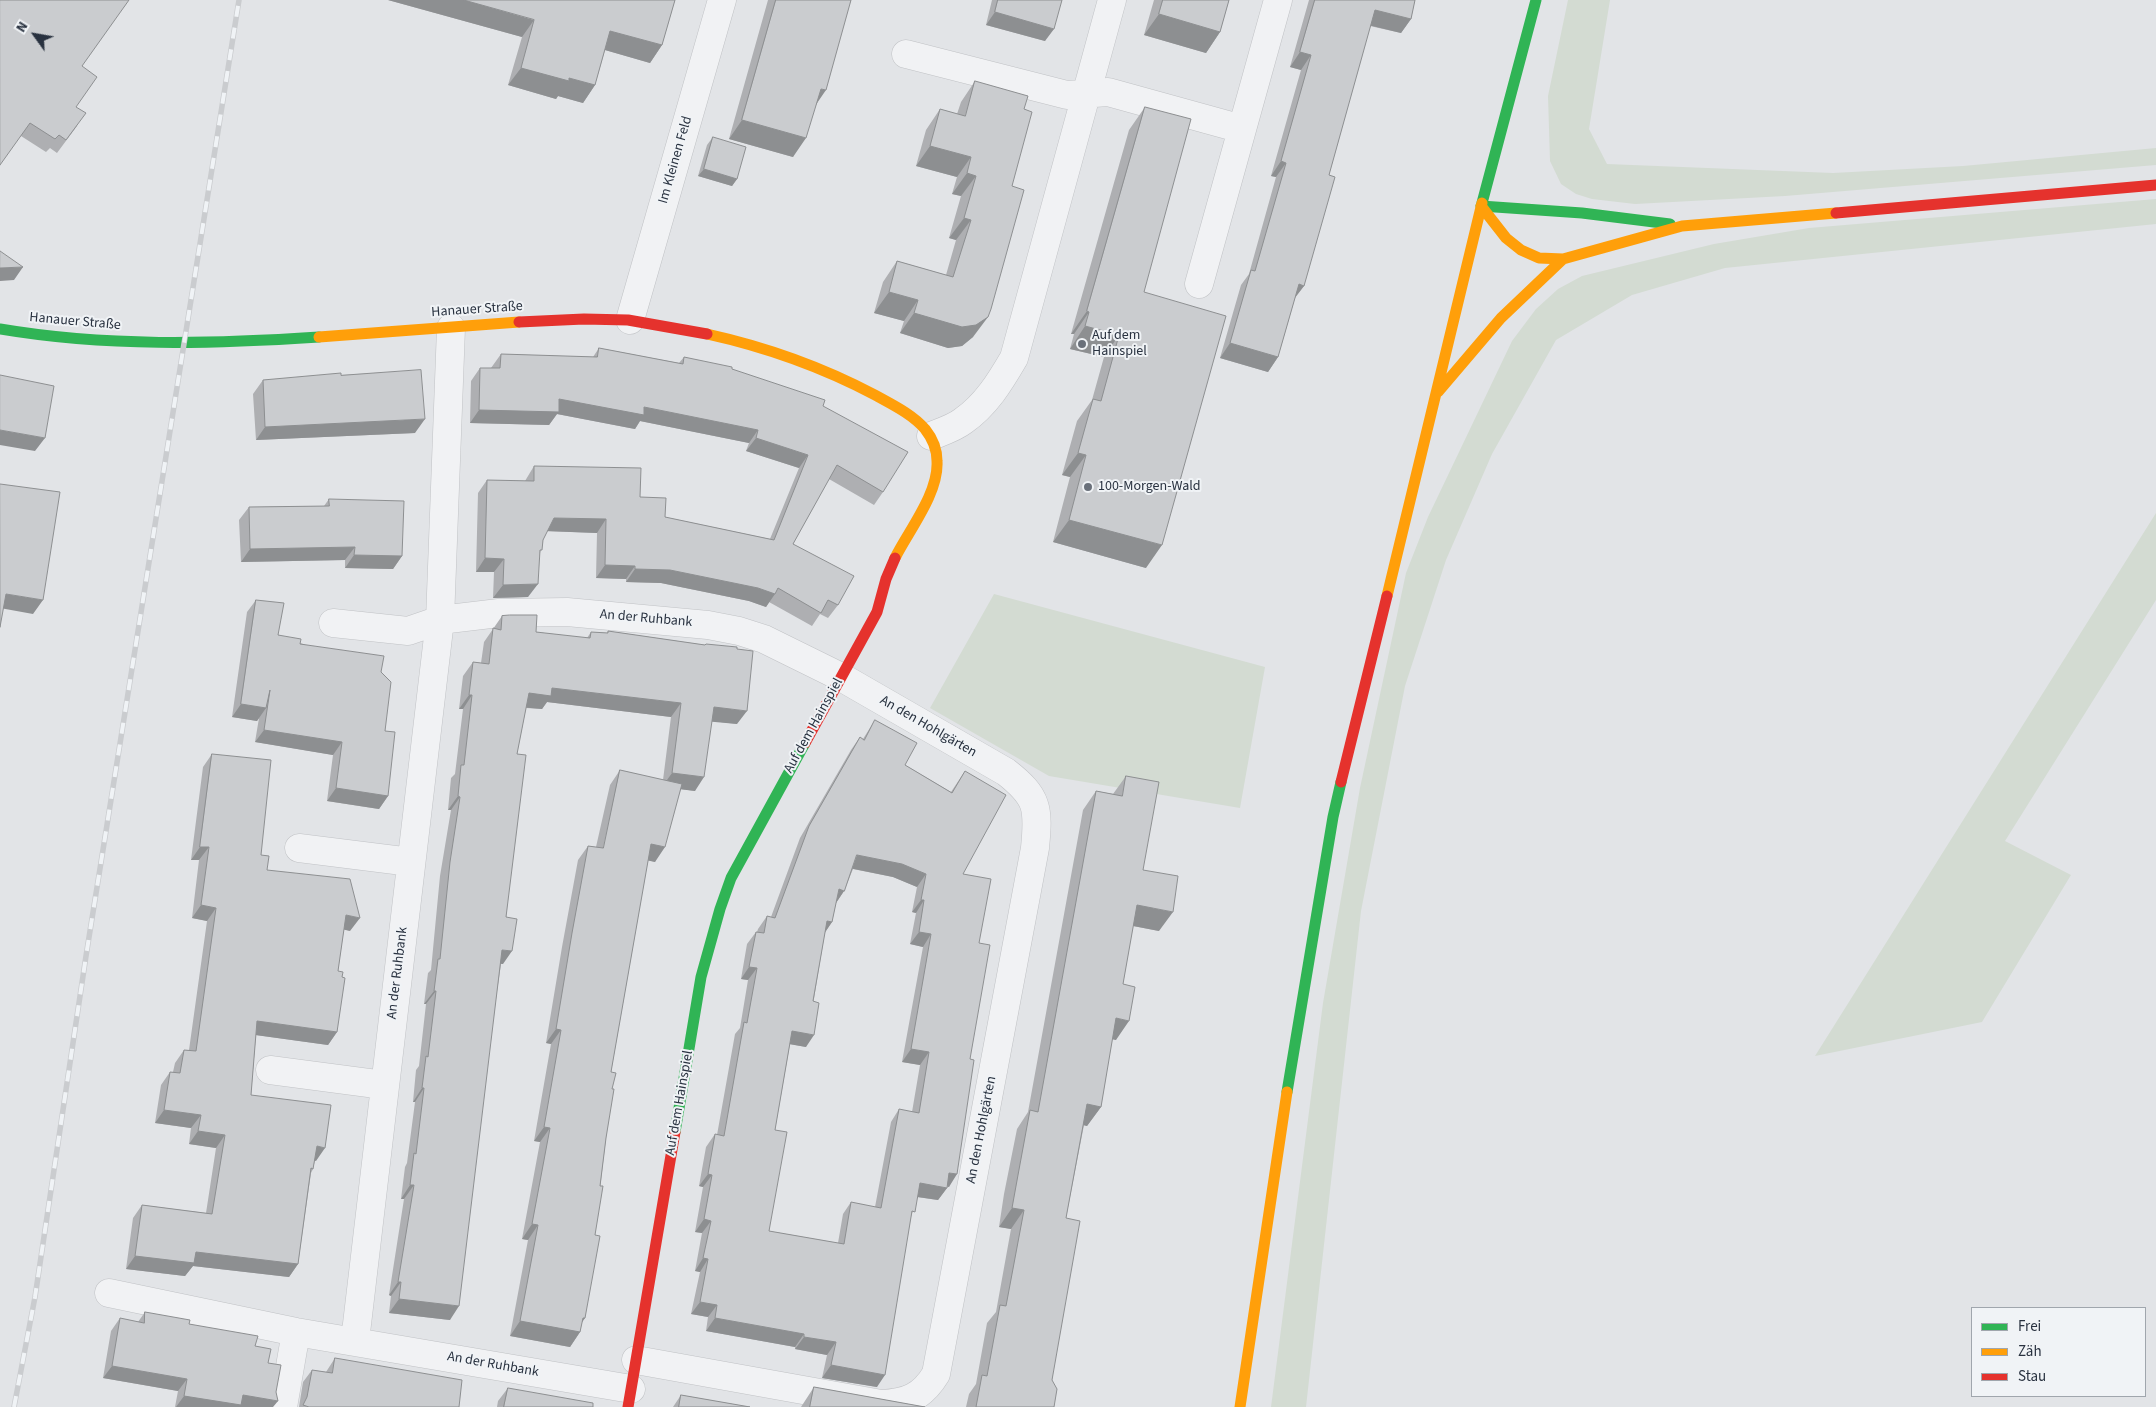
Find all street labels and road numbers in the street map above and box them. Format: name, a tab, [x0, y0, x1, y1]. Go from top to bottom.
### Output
street label: Im Kleinen Feld	[655, 114, 697, 206]
street label: Hanauer Straße	[431, 298, 523, 322]
street label: Hanauer Straße	[29, 310, 121, 334]
street label: An der Ruhbank	[599, 607, 693, 631]
street label: Auf dem Hainspiel	[781, 676, 847, 776]
street label: An den Hohlgärten	[877, 692, 979, 762]
street label: An der Ruhbank	[384, 926, 412, 1020]
street label: Auf dem Hainspiel	[663, 1049, 697, 1157]
street label: An den Hohlgärten	[963, 1075, 1001, 1185]
street label: An der Ruhbank	[446, 1349, 540, 1381]

